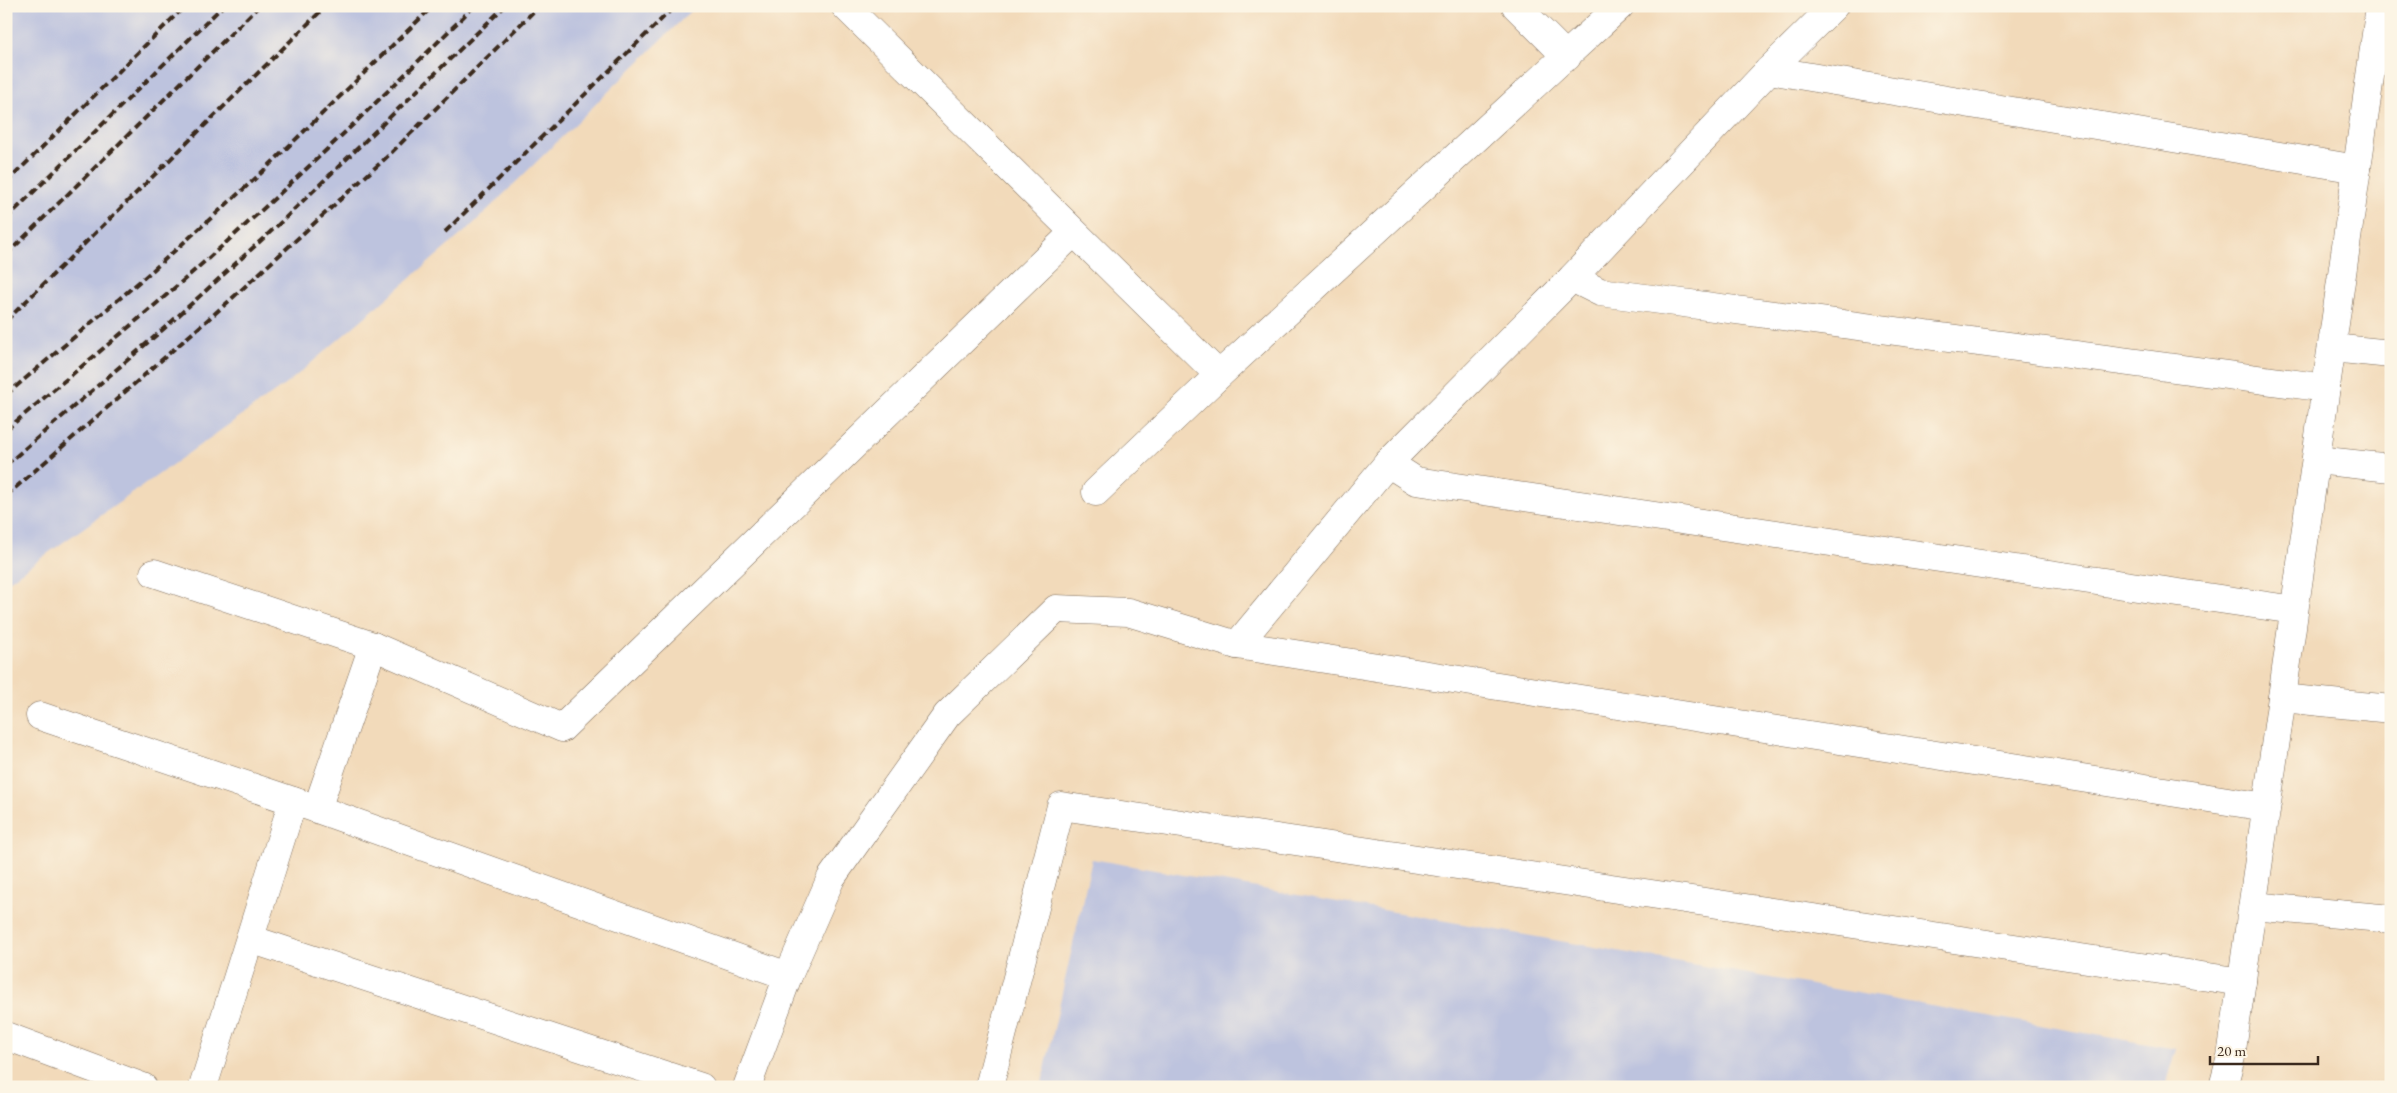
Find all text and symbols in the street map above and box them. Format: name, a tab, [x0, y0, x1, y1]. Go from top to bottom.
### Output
scale bar	[2210, 1033, 2317, 1065]
text: 20 m	[2217, 1041, 2246, 1060]

